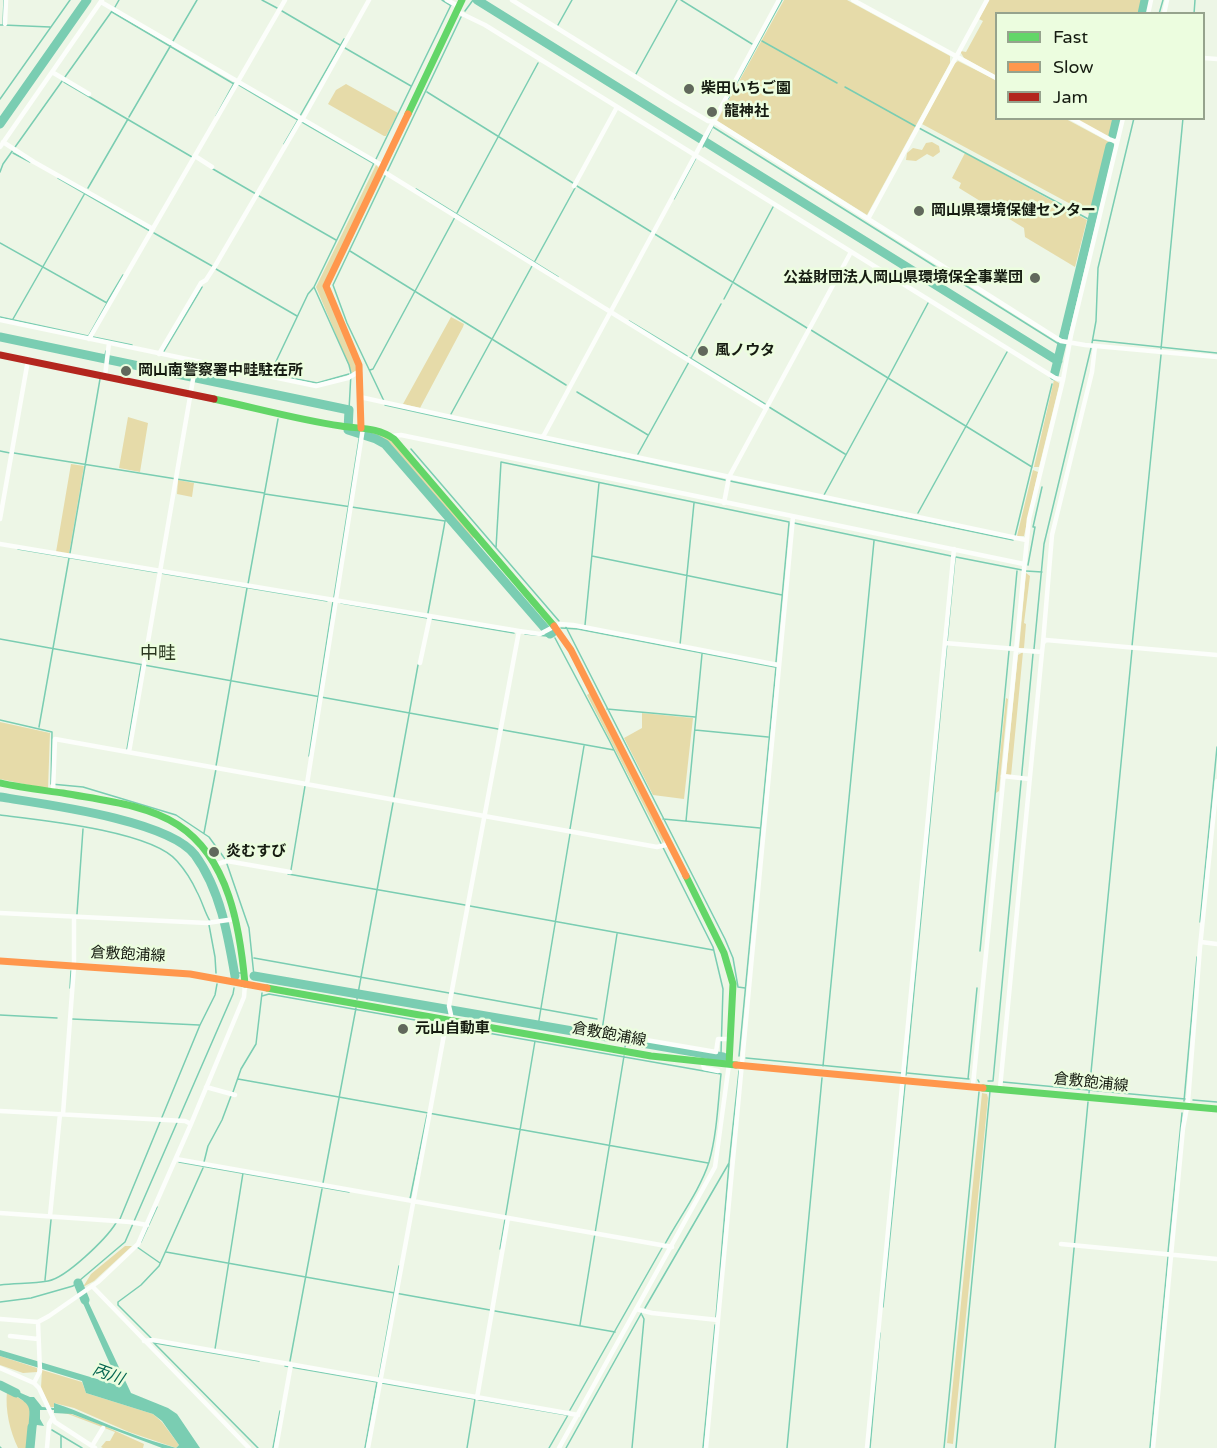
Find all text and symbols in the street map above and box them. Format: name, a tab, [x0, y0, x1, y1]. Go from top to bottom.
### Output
legend	[995, 12, 1205, 120]
text: Fast	[1053, 26, 1088, 48]
text: Slow	[1053, 56, 1094, 78]
place label: 柴田いちご園	[701, 80, 791, 98]
marker: 柴田いちご園	[682, 82, 696, 96]
text: Jam	[1053, 86, 1088, 108]
place label: 龍神社	[724, 103, 769, 121]
marker: 龍神社	[705, 105, 719, 119]
place label: 岡山県環境保健センター	[931, 202, 1096, 220]
marker: 岡山県環境保健センター	[912, 204, 926, 218]
place label: 公益財団法人岡山県環境保全事業団	[783, 269, 1023, 287]
marker: 公益財団法人岡山県環境保全事業団	[1028, 271, 1042, 285]
place label: 風ノウタ	[715, 342, 775, 360]
marker: 風ノウタ	[696, 344, 710, 358]
place label: 岡山南警察署中畦駐在所	[138, 362, 303, 380]
marker: 岡山南警察署中畦駐在所	[119, 364, 133, 378]
district label: 中畦	[140, 643, 176, 665]
place label: 炎むすび	[226, 843, 286, 861]
marker: 炎むすび	[207, 845, 221, 859]
street label: 倉敷飽浦線	[90, 944, 166, 966]
place label: 元山自動車	[415, 1020, 490, 1038]
street label: 倉敷飽浦線	[571, 1020, 647, 1050]
marker: 元山自動車	[396, 1022, 410, 1036]
street label: 倉敷飽浦線	[1053, 1070, 1129, 1096]
water label: 丙川	[90, 1361, 126, 1389]

